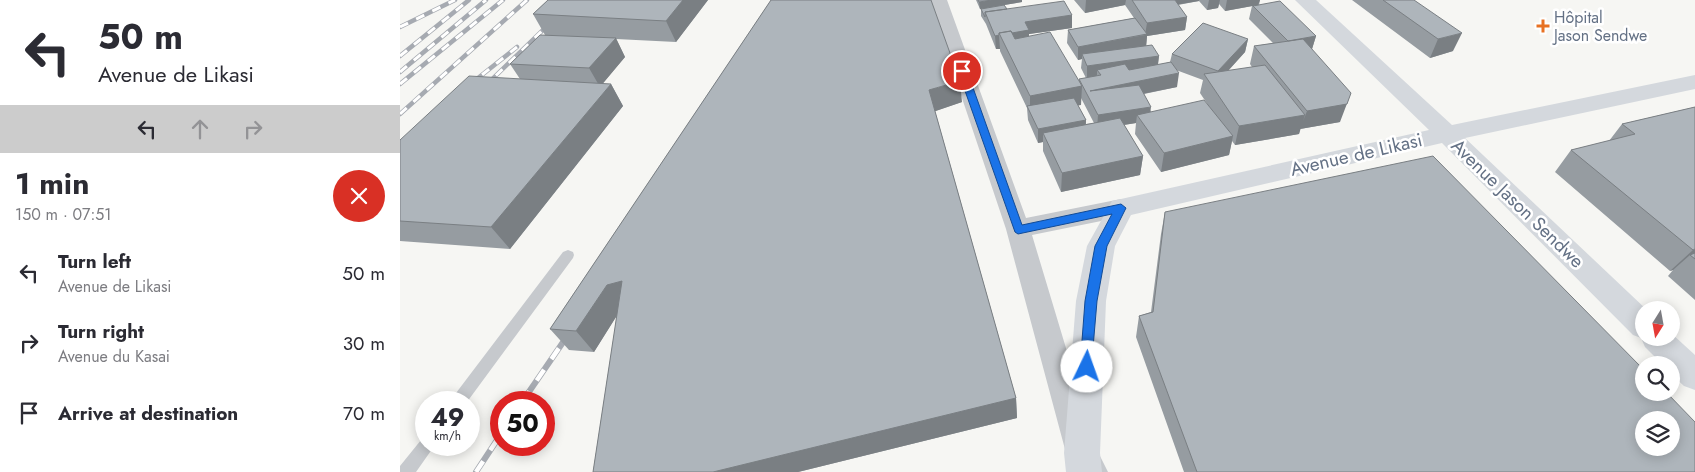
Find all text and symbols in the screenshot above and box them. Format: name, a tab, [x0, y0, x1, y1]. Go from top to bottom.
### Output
place label: Hôpital Jason Sendwe	[1552, 6, 1647, 47]
text: 50 m	[98, 12, 183, 62]
marker: Hôpital Jason Sendwe	[1536, 19, 1550, 33]
icon: left	[15, 20, 80, 85]
pin	[941, 50, 983, 92]
icon: arrive	[948, 57, 976, 85]
text: Avenue de Likasi	[98, 58, 254, 90]
icon: left	[133, 115, 161, 143]
icon: ahead	[186, 115, 214, 143]
icon: right	[239, 115, 267, 143]
street label: Avenue de Likasi	[1287, 126, 1425, 183]
street label: Avenue Jason Sendwe	[1445, 133, 1590, 274]
text: 1 min	[15, 162, 89, 205]
button: close	[333, 170, 385, 222]
text: 150 m · 07:51	[15, 203, 112, 226]
text: Turn left	[58, 248, 131, 275]
icon: left	[15, 259, 43, 287]
text: 50 m	[342, 260, 385, 287]
text: Avenue de Likasi	[58, 275, 172, 298]
north arrow	[1635, 301, 1680, 346]
map controls	[1635, 301, 1680, 456]
text: Turn right	[58, 318, 144, 345]
icon: right	[15, 329, 43, 357]
text: 30 m	[343, 330, 385, 357]
position arrow	[1060, 340, 1112, 392]
text: Avenue du Kasai	[58, 345, 170, 368]
button: search	[1635, 356, 1680, 401]
speed limit sign: 50	[490, 391, 555, 456]
icon: arrive	[15, 399, 43, 427]
text: 49	[430, 399, 465, 435]
text: Arrive at destination	[58, 400, 238, 427]
text: 70 m	[343, 400, 385, 427]
button: layers	[1635, 411, 1680, 456]
text: km/h	[434, 427, 461, 445]

